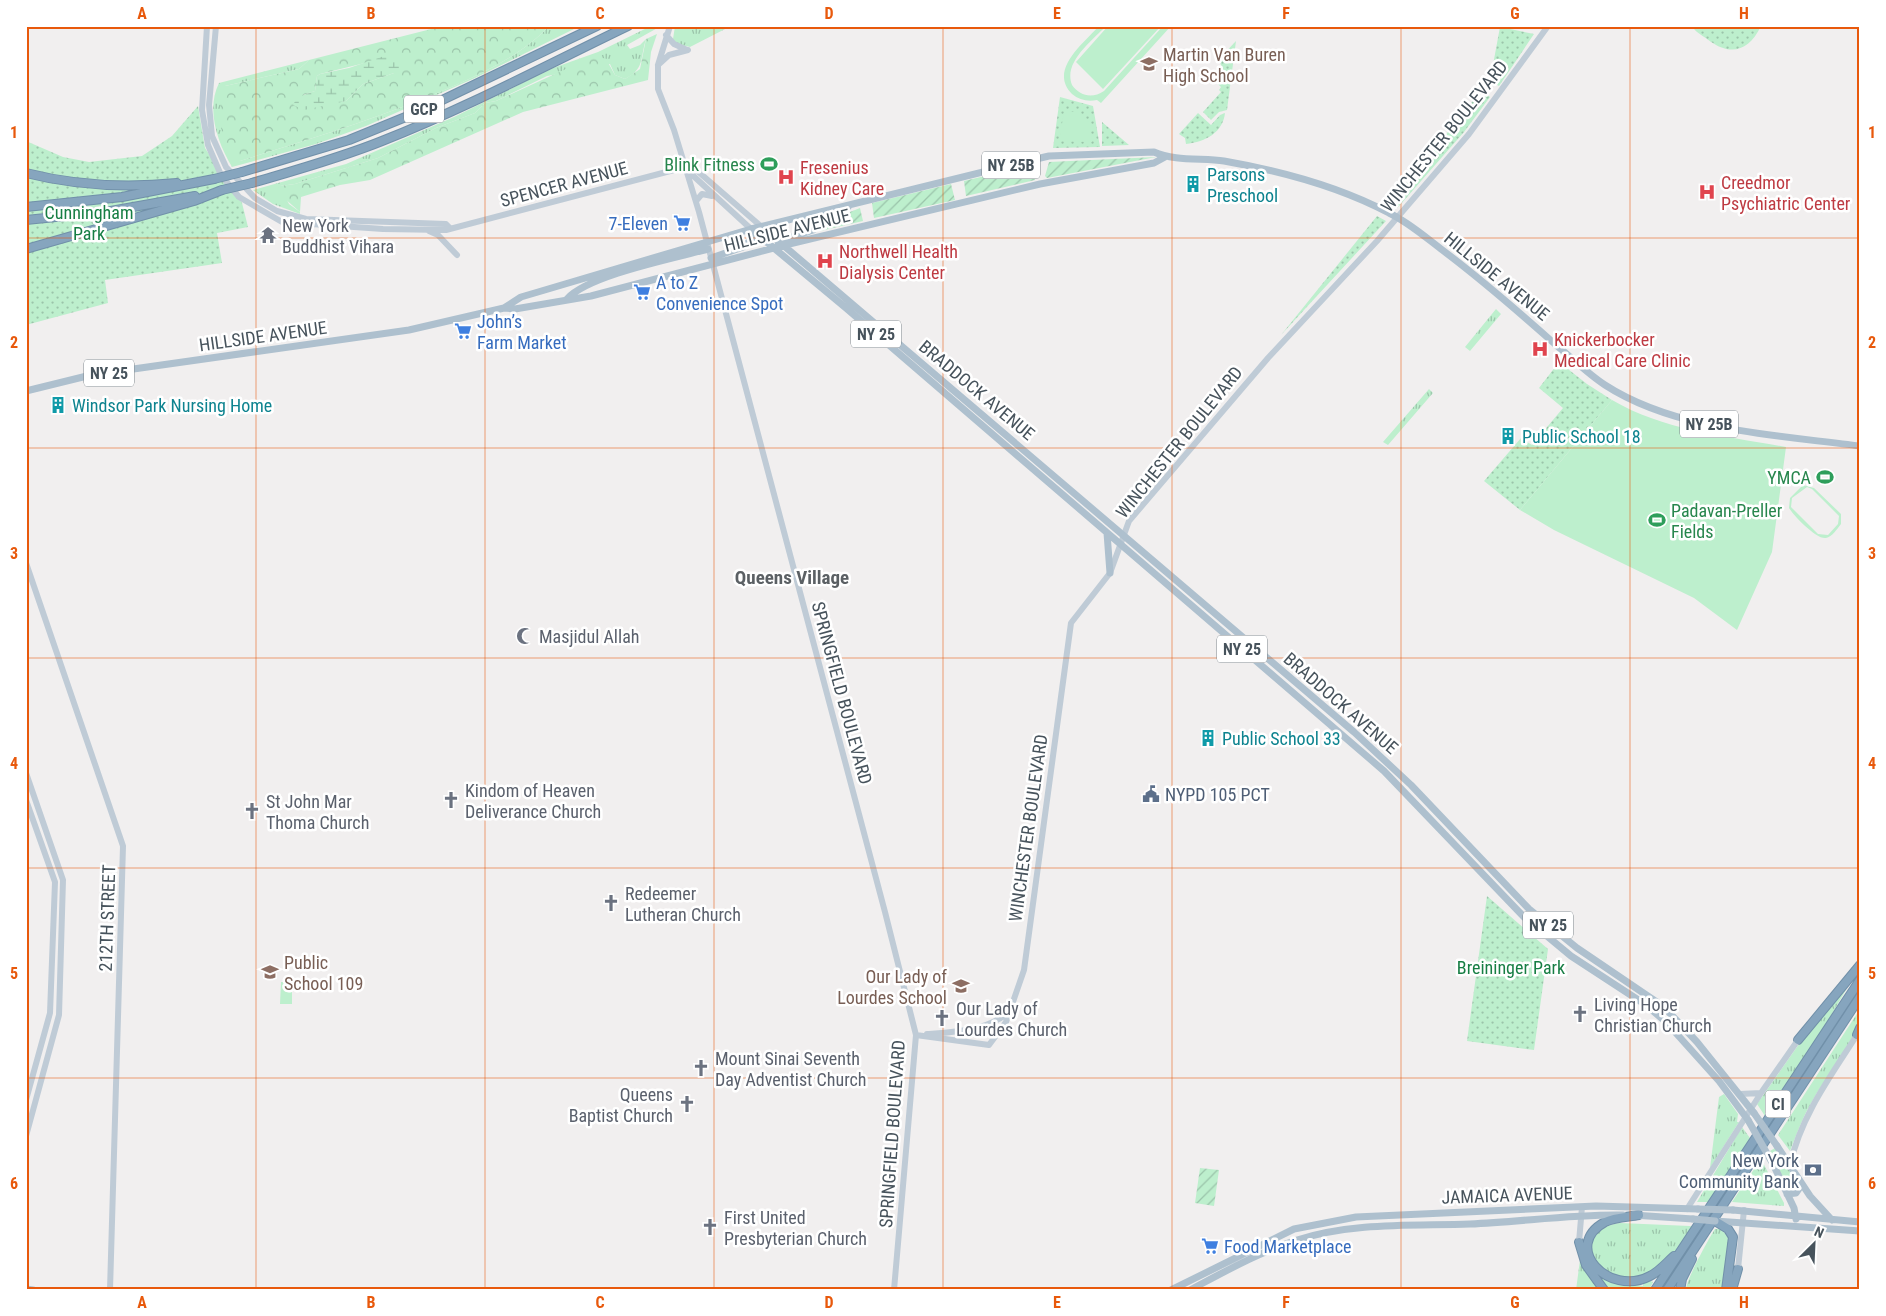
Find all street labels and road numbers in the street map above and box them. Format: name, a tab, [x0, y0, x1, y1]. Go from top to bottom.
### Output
street label: WINCHESTER BOULEVARD	[1376, 56, 1512, 216]
road number: GCP	[404, 96, 444, 122]
road number: NY 25B	[982, 152, 1040, 178]
street label: SPENCER AVENUE	[498, 157, 630, 211]
street label: HILLSIDE AVENUE	[722, 204, 852, 256]
street label: HILLSIDE AVENUE	[1440, 227, 1554, 325]
street label: HILLSIDE AVENUE	[198, 317, 328, 355]
road number: NY 25	[851, 320, 901, 348]
street label: BRADDOCK AVENUE	[915, 336, 1039, 444]
road number: NY 25	[84, 359, 134, 386]
street label: WINCHESTER BOULEVARD	[1111, 362, 1247, 522]
road number: NY 25B	[1680, 410, 1738, 438]
street label: SPRINGFIELD BOULEVARD	[808, 599, 876, 787]
road number: NY 25	[1217, 636, 1267, 662]
street label: BRADDOCK AVENUE	[1280, 648, 1402, 758]
street label: WINCHESTER BOULEVARD	[1004, 733, 1052, 923]
street label: 212TH STREET	[95, 864, 119, 972]
road number: NY 25	[1523, 912, 1573, 938]
street label: SPRINGFIELD BOULEVARD	[875, 1039, 909, 1229]
road number: CI	[1766, 1090, 1790, 1118]
street label: JAMAICA AVENUE	[1441, 1182, 1573, 1208]

